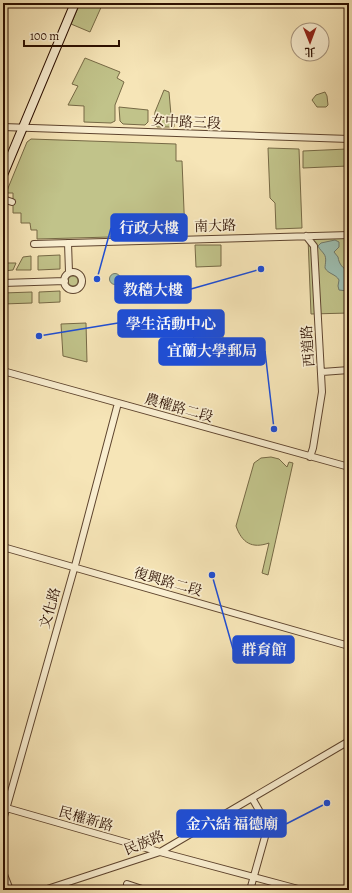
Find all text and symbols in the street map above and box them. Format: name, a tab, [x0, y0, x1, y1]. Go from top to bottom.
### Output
scale bar	[24, 22, 119, 48]
north arrow	[290, 22, 330, 62]
text: 100 m	[30, 28, 59, 44]
text: 北	[305, 44, 316, 59]
street label: 女中路三段	[151, 111, 221, 133]
callout: 行政大樓	[111, 214, 187, 241]
street label: 南大路	[194, 216, 236, 236]
text: 行政大樓	[119, 218, 179, 238]
callout: 教穡大樓	[115, 276, 191, 303]
text: 教穡大樓	[123, 280, 183, 300]
callout: 學生活動中心	[118, 310, 224, 337]
text: 學生活動中心	[126, 314, 216, 334]
street label: 西道路	[297, 324, 319, 368]
callout: 宜蘭大學郵局	[159, 338, 265, 365]
text: 宜蘭大學郵局	[167, 341, 257, 361]
street label: 農權路二段	[143, 389, 215, 427]
street label: 復興路二段	[132, 563, 204, 601]
street label: 文化路	[35, 585, 65, 631]
callout: 群育館	[233, 636, 294, 663]
text: 群育館	[241, 640, 287, 660]
street label: 民權新路	[56, 802, 116, 836]
callout: 金六結 福德廟	[177, 810, 286, 837]
text: 金六結 福德廟	[186, 814, 278, 834]
street label: 民族路	[121, 826, 167, 860]

